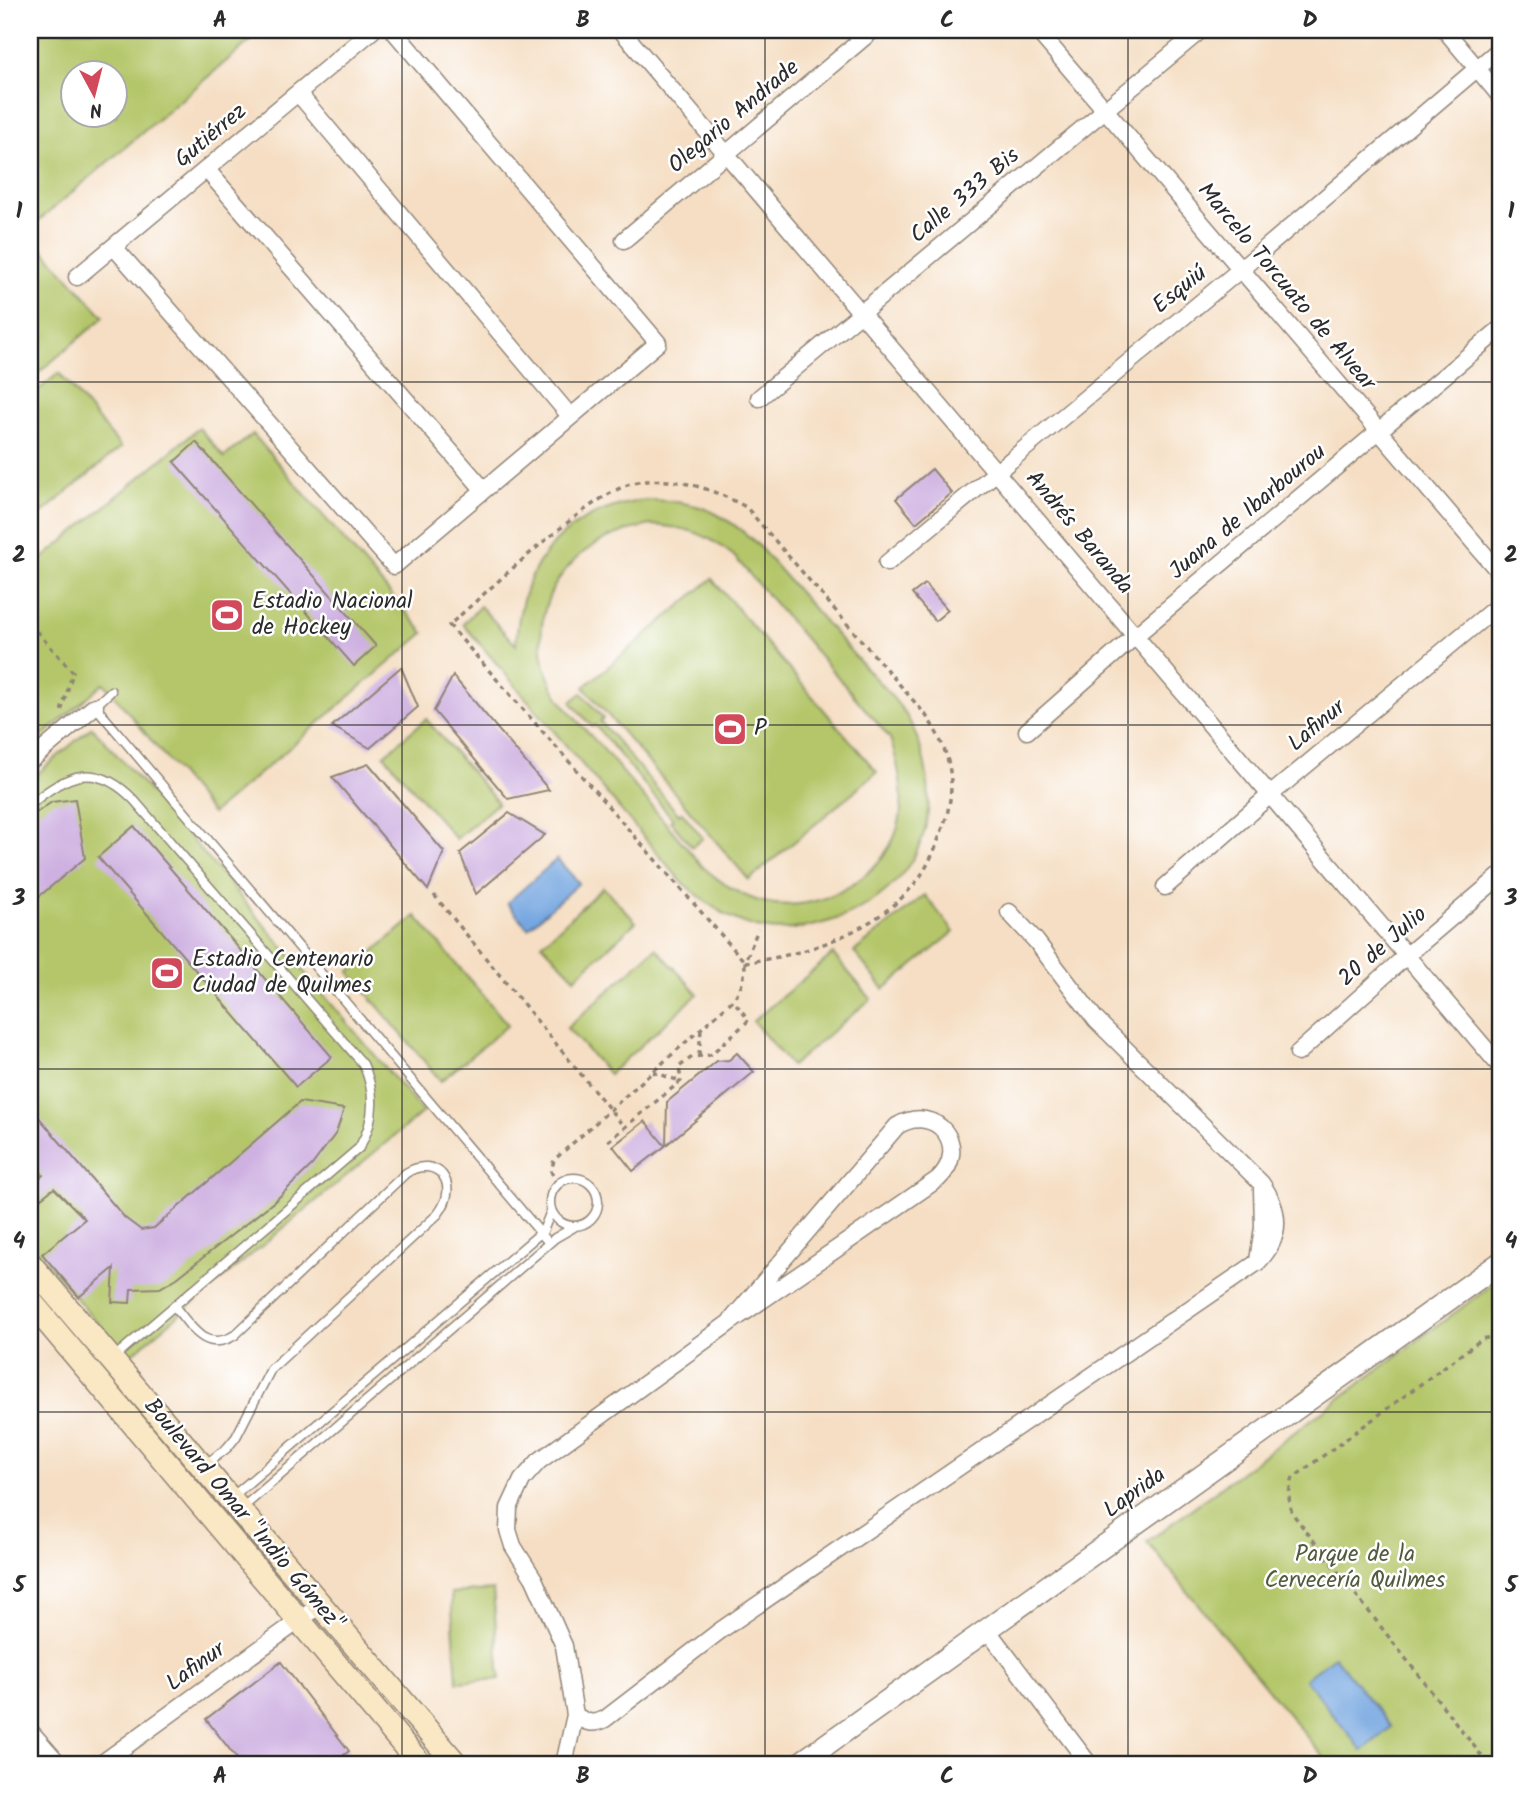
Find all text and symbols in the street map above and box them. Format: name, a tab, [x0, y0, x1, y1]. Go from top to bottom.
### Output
text: A	[213, 3, 227, 39]
text: B	[576, 3, 590, 39]
text: C	[940, 3, 954, 39]
text: D	[1302, 3, 1318, 39]
street label: Olegario Andrade	[660, 51, 808, 183]
north arrow	[60, 60, 130, 130]
text: N	[88, 93, 104, 125]
street label: Gutiérrez	[167, 95, 255, 177]
street label: Calle 333 Bis	[902, 139, 1028, 253]
street label: Marcelo Torcuato de Alvear	[1188, 175, 1385, 400]
text: 1	[16, 194, 23, 230]
text: 1	[1508, 194, 1515, 230]
street label: Esquiú	[1145, 256, 1216, 323]
street label: Juana de Ibarbourou	[1161, 435, 1335, 589]
street label: Andrés Baranda	[1016, 463, 1142, 603]
text: 2	[12, 538, 26, 574]
text: 2	[1504, 538, 1518, 574]
place label: Estadio Nacional de Hockey	[252, 584, 413, 646]
sports icon: Estadio Nacional de Hockey	[208, 596, 246, 634]
street label: Lafinur	[1280, 690, 1355, 761]
sports icon: P	[711, 710, 749, 748]
place label: P	[754, 711, 767, 747]
text: 3	[12, 881, 26, 917]
text: 3	[1504, 881, 1518, 917]
street label: 20 de Julio	[1330, 898, 1436, 996]
place label: Estadio Centenario Ciudad de Quilmes	[192, 942, 374, 1004]
sports icon: Estadio Centenario Ciudad de Quilmes	[148, 954, 186, 992]
text: 4	[13, 1224, 26, 1260]
text: 4	[1505, 1224, 1518, 1260]
street label: Boulevard Omar "Indio Gómez"	[134, 1390, 352, 1640]
street label: Laprida	[1096, 1458, 1174, 1528]
park label: Parque de la Cervecería Quilmes	[1265, 1537, 1446, 1599]
text: 5	[12, 1568, 27, 1604]
text: 5	[1504, 1568, 1519, 1604]
street label: Lafinur	[159, 1632, 235, 1701]
text: A	[213, 1759, 227, 1794]
text: B	[576, 1759, 590, 1794]
text: C	[940, 1759, 954, 1794]
text: D	[1302, 1759, 1318, 1794]

